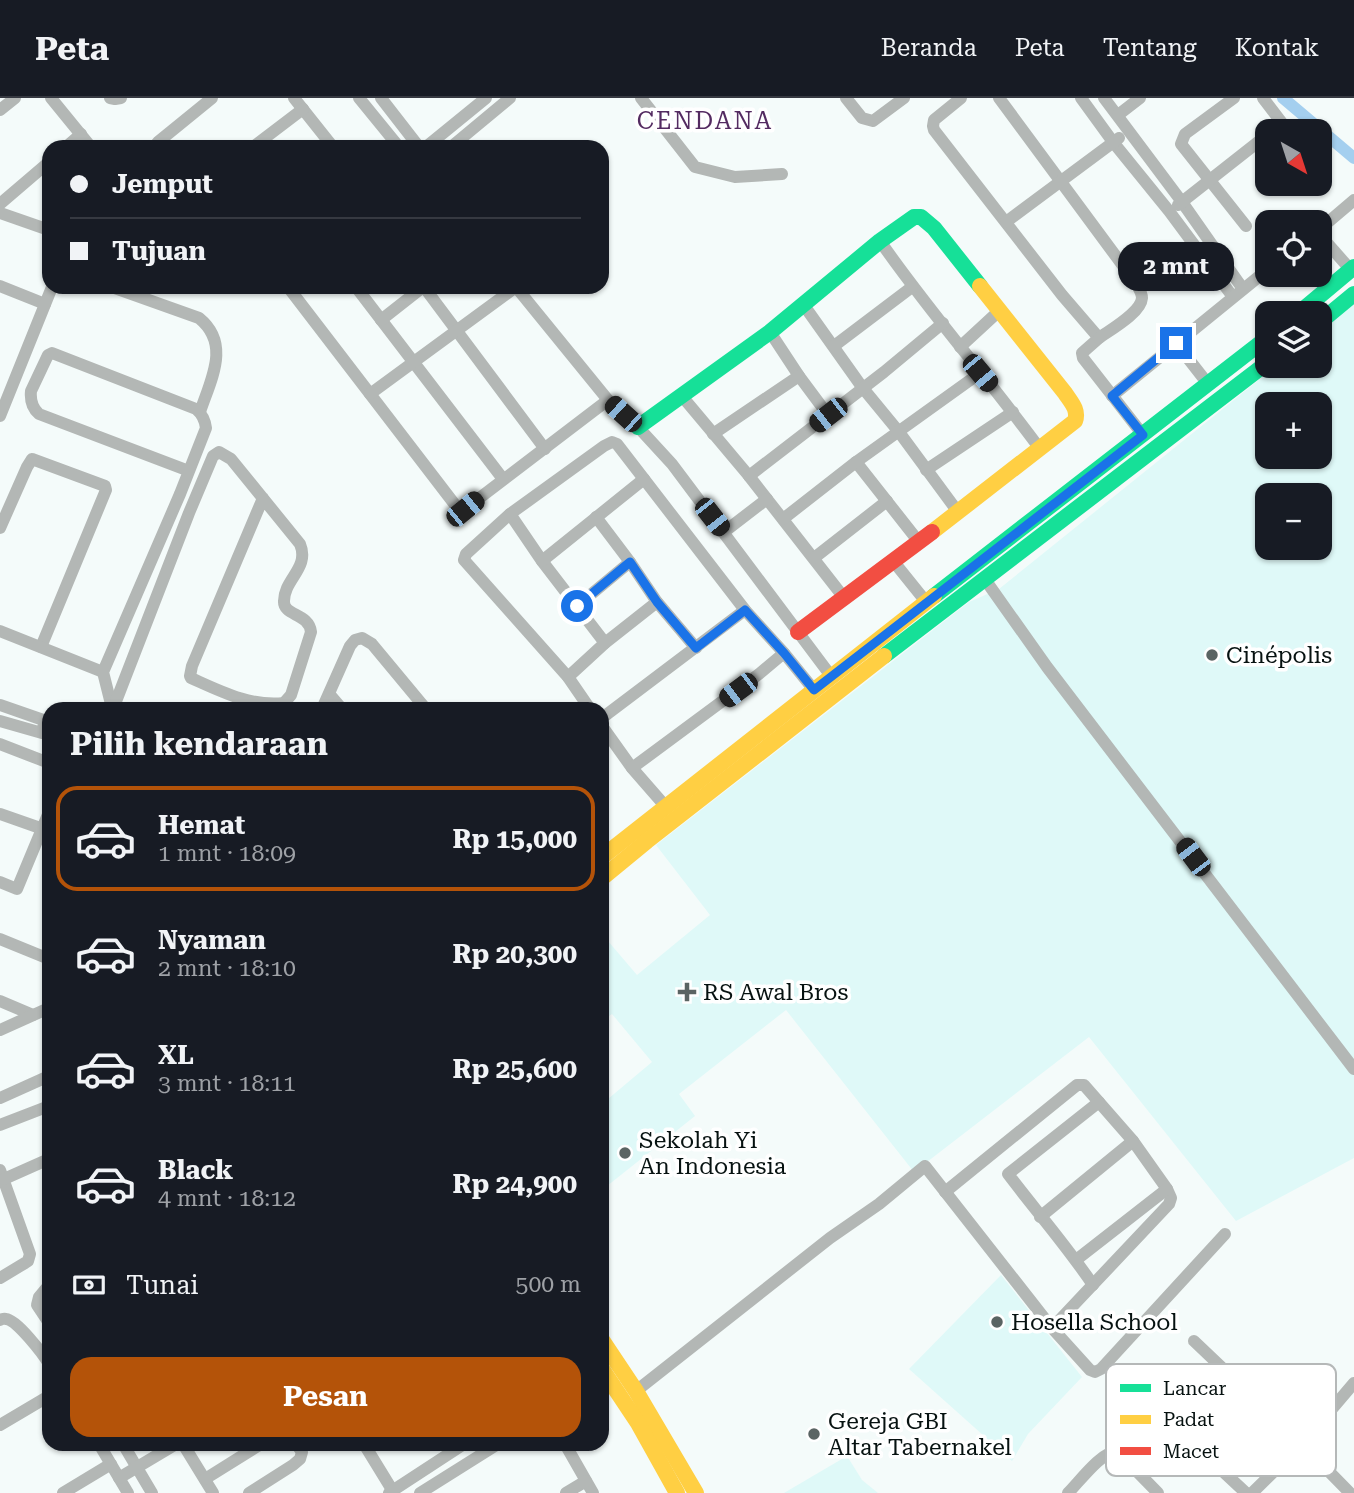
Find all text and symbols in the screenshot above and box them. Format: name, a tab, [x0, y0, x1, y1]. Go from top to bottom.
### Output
text: Peta	[35, 29, 109, 68]
text: Beranda	[881, 34, 977, 62]
text: Peta	[1015, 34, 1065, 62]
text: Tentang	[1103, 34, 1197, 62]
text: Kontak	[1235, 34, 1319, 62]
district label: CENDANA	[637, 107, 773, 135]
north arrow	[1255, 119, 1332, 196]
map controls	[1255, 119, 1332, 560]
text: Jemput	[112, 169, 213, 199]
button: locate	[1255, 210, 1332, 287]
text: Tujuan	[112, 236, 206, 266]
callout: 2 mnt	[1118, 242, 1234, 290]
text: 2 mnt	[1143, 253, 1209, 280]
button: layers	[1255, 301, 1332, 378]
route end	[1160, 327, 1192, 359]
car	[959, 350, 1002, 396]
car	[601, 392, 646, 436]
button: +	[1255, 392, 1332, 469]
car	[805, 394, 852, 436]
button: −	[1255, 483, 1332, 560]
car	[443, 488, 488, 530]
car	[691, 494, 734, 540]
route start	[561, 590, 593, 622]
place label: Cinépolis	[1226, 642, 1332, 669]
marker: Cinépolis	[1204, 647, 1220, 663]
car	[715, 669, 762, 711]
text: Pilih kendaraan	[70, 725, 328, 763]
icon: car	[74, 807, 137, 870]
text: Hemat	[158, 810, 245, 840]
text: Rp 15,000	[452, 824, 577, 854]
car	[1172, 834, 1215, 880]
text: 1 mnt · 18:09	[158, 840, 296, 867]
icon: car	[74, 922, 137, 985]
text: Nyaman	[158, 925, 266, 955]
text: Rp 20,300	[452, 939, 577, 969]
text: 2 mnt · 18:10	[158, 955, 296, 982]
place label: RS Awal Bros	[703, 979, 848, 1006]
marker: RS Awal Bros	[677, 982, 697, 1002]
icon: car	[74, 1037, 137, 1100]
text: XL	[158, 1040, 194, 1070]
text: Rp 25,600	[452, 1054, 577, 1084]
text: 3 mnt · 18:11	[158, 1070, 296, 1097]
place label: Sekolah Yi An Indonesia	[639, 1127, 787, 1180]
marker: Sekolah Yi An Indonesia	[617, 1145, 633, 1161]
icon: car	[74, 1152, 137, 1215]
text: Black	[158, 1155, 233, 1185]
text: Rp 24,900	[452, 1169, 577, 1199]
text: 4 mnt · 18:12	[158, 1185, 296, 1212]
icon: cash	[70, 1266, 108, 1304]
text: Tunai	[126, 1270, 199, 1300]
text: 500 m	[516, 1271, 581, 1298]
place label: Hosella School	[1011, 1309, 1178, 1336]
marker: Hosella School	[989, 1314, 1005, 1330]
button: Pesan	[70, 1357, 581, 1437]
legend	[1106, 1364, 1336, 1476]
text: Lancar	[1163, 1377, 1226, 1400]
place label: Gereja GBI Altar Tabernakel	[828, 1408, 1012, 1461]
text: Padat	[1163, 1408, 1214, 1431]
marker: Gereja GBI Altar Tabernakel	[806, 1426, 822, 1442]
text: Macet	[1163, 1440, 1219, 1463]

